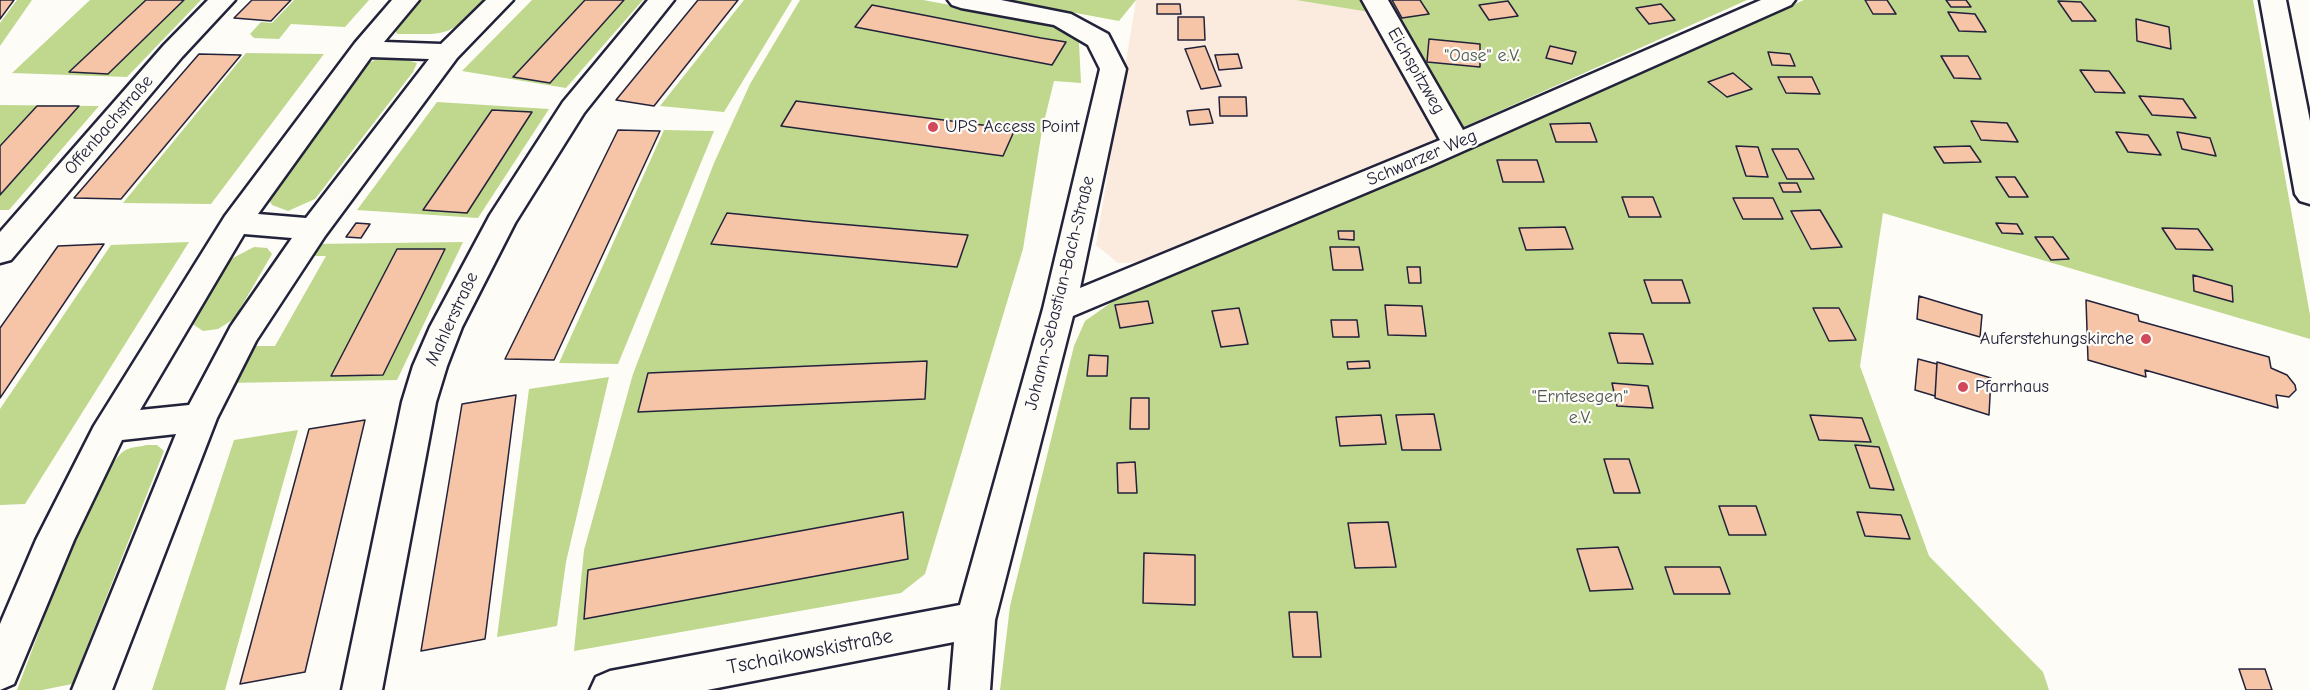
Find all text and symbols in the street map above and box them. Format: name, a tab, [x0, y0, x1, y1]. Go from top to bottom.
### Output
street label: Eichspitzweg	[1383, 24, 1449, 118]
park label: "Oase" e.V.	[1444, 45, 1520, 67]
street label: Offenbachstraße	[60, 71, 158, 179]
place label: UPS Access Point	[945, 116, 1079, 138]
marker: UPS Access Point	[926, 120, 940, 134]
street label: Schwarzer Weg	[1364, 125, 1480, 191]
street label: Johann-Sebastian-Bach-Straße	[1020, 174, 1100, 412]
street label: Mahlerstraße	[421, 269, 483, 369]
place label: Auferstehungskirche	[1980, 328, 2134, 350]
marker: Auferstehungskirche	[2139, 332, 2153, 346]
place label: Pfarrhaus	[1975, 376, 2049, 398]
marker: Pfarrhaus	[1956, 380, 1970, 394]
park label: "Erntesegen" e.V.	[1532, 386, 1628, 428]
street label: Tschaikowskistraße	[725, 624, 895, 680]

